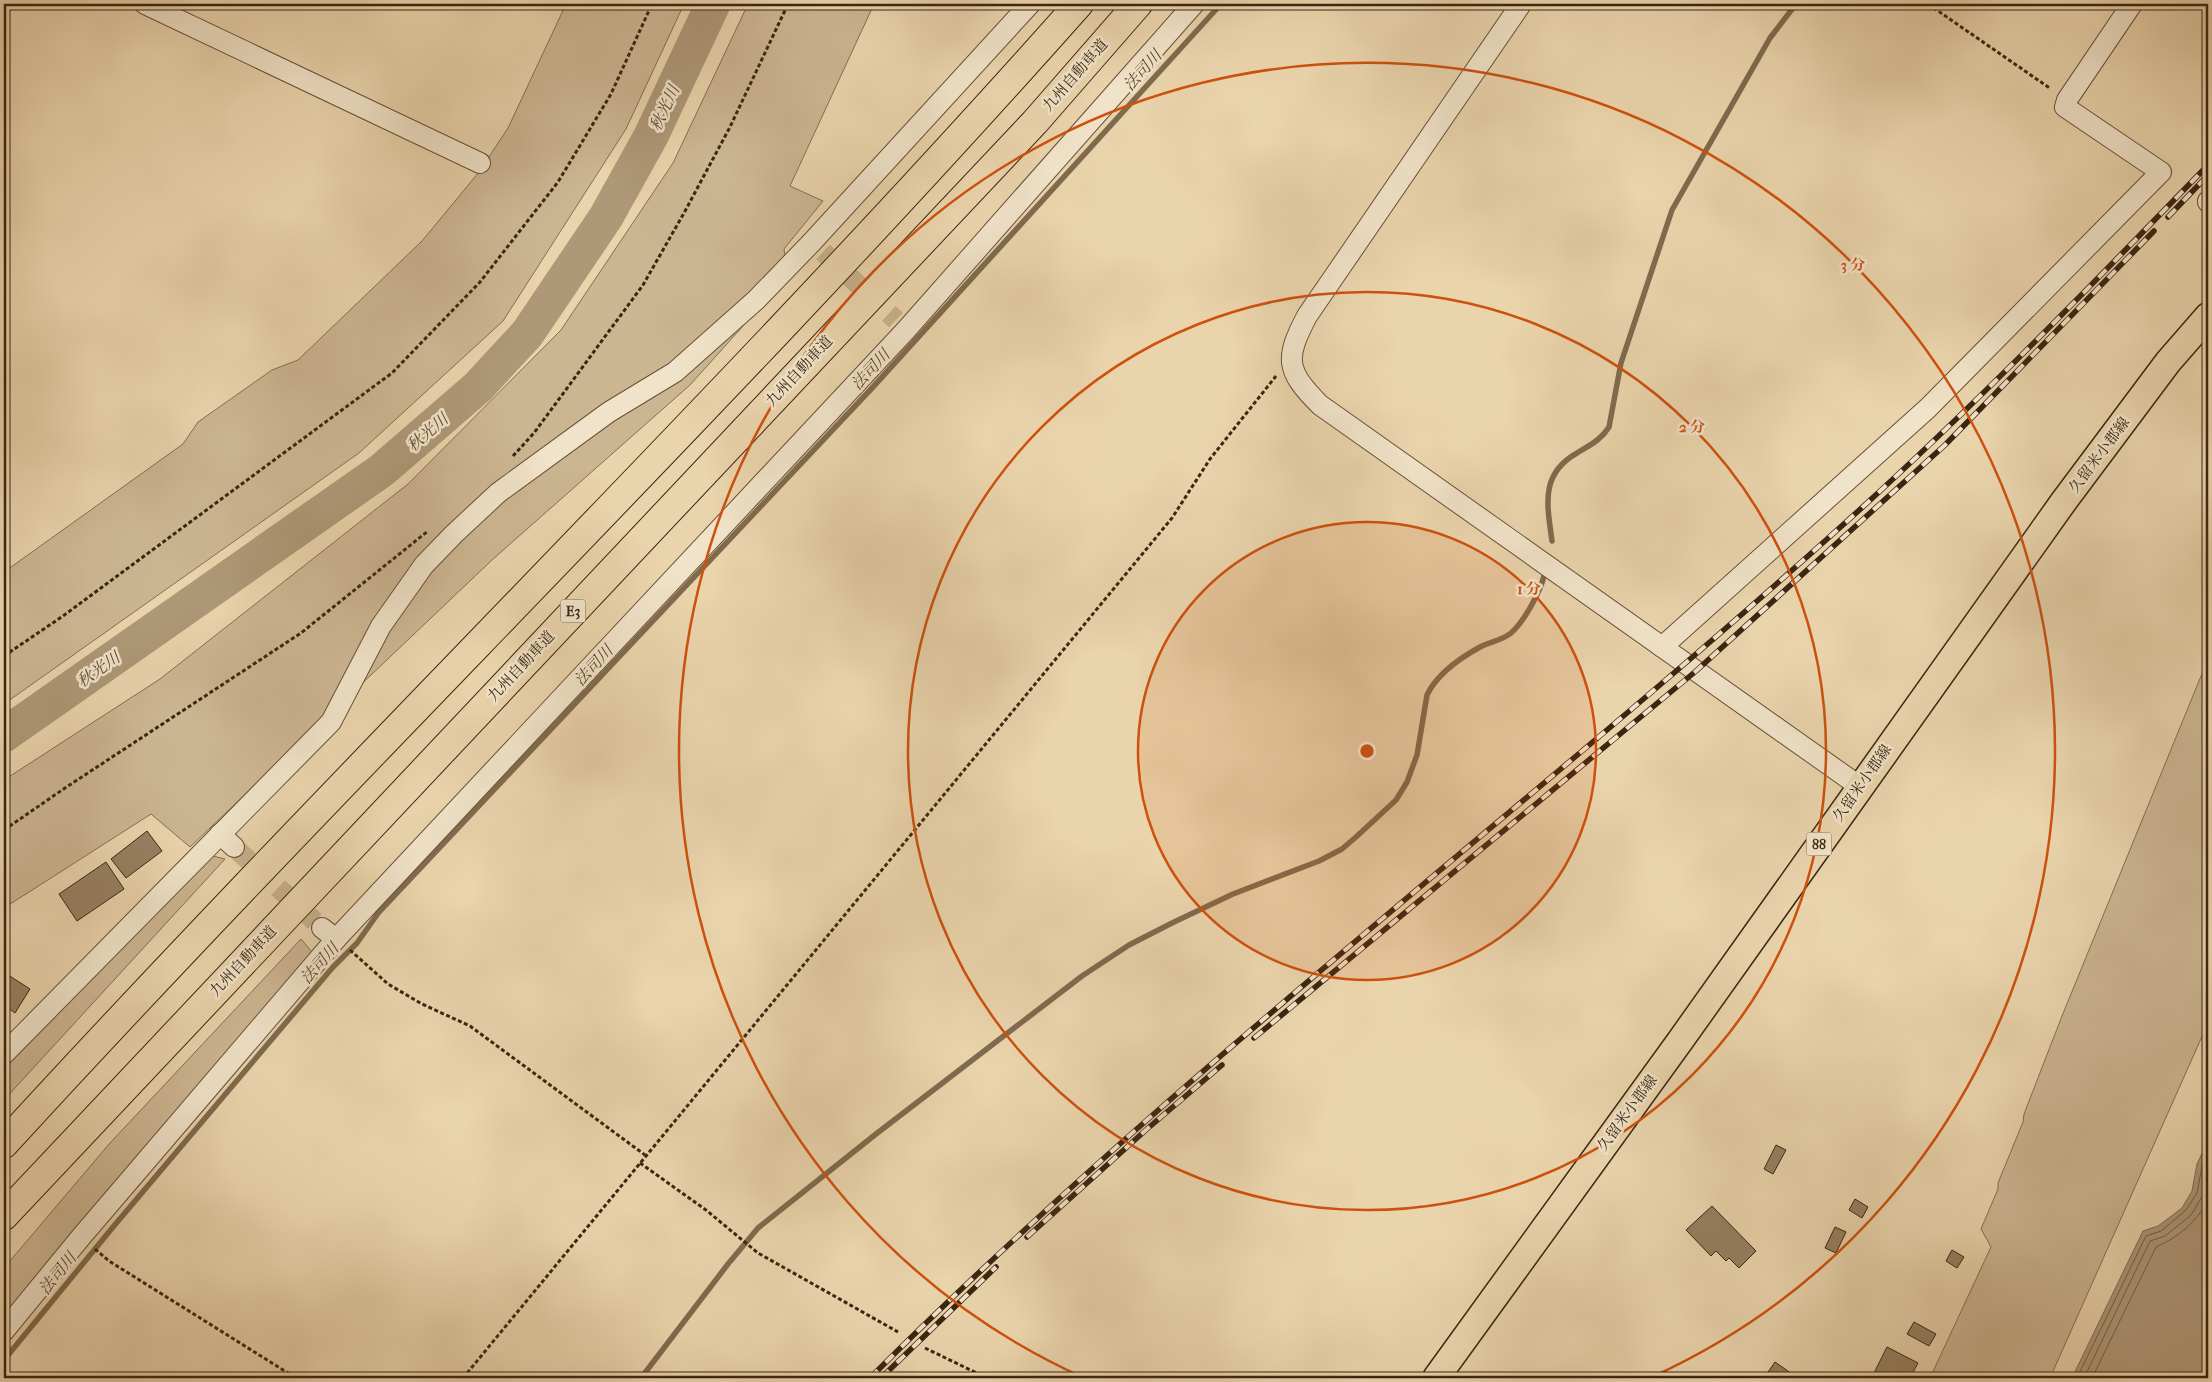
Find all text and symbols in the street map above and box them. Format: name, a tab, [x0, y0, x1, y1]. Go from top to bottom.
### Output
street label: 九州自動車道	[1039, 35, 1111, 115]
water label: 法司川	[1119, 45, 1167, 95]
water label: 秋光川	[646, 81, 684, 134]
text: 3 分	[1841, 256, 1865, 274]
street label: 九州自動車道	[762, 332, 836, 410]
water label: 法司川	[847, 344, 895, 393]
water label: 秋光川	[403, 408, 453, 455]
street label: 久留米小郡線	[2065, 414, 2133, 496]
text: 2 分	[1679, 418, 1705, 436]
text: 1 分	[1517, 580, 1541, 598]
road number: E3	[560, 600, 586, 622]
street label: 九州自動車道	[484, 627, 558, 705]
water label: 法司川	[570, 640, 618, 689]
water label: 秋光川	[73, 647, 125, 691]
street label: 久留米小郡線	[1829, 741, 1895, 825]
centre of rings	[1358, 742, 1376, 760]
road number: 88	[1806, 832, 1832, 856]
street label: 九州自動車道	[206, 922, 280, 1000]
water label: 法司川	[296, 938, 344, 988]
street label: 久留米小郡線	[1593, 1071, 1661, 1155]
water label: 法司川	[35, 1247, 81, 1298]

